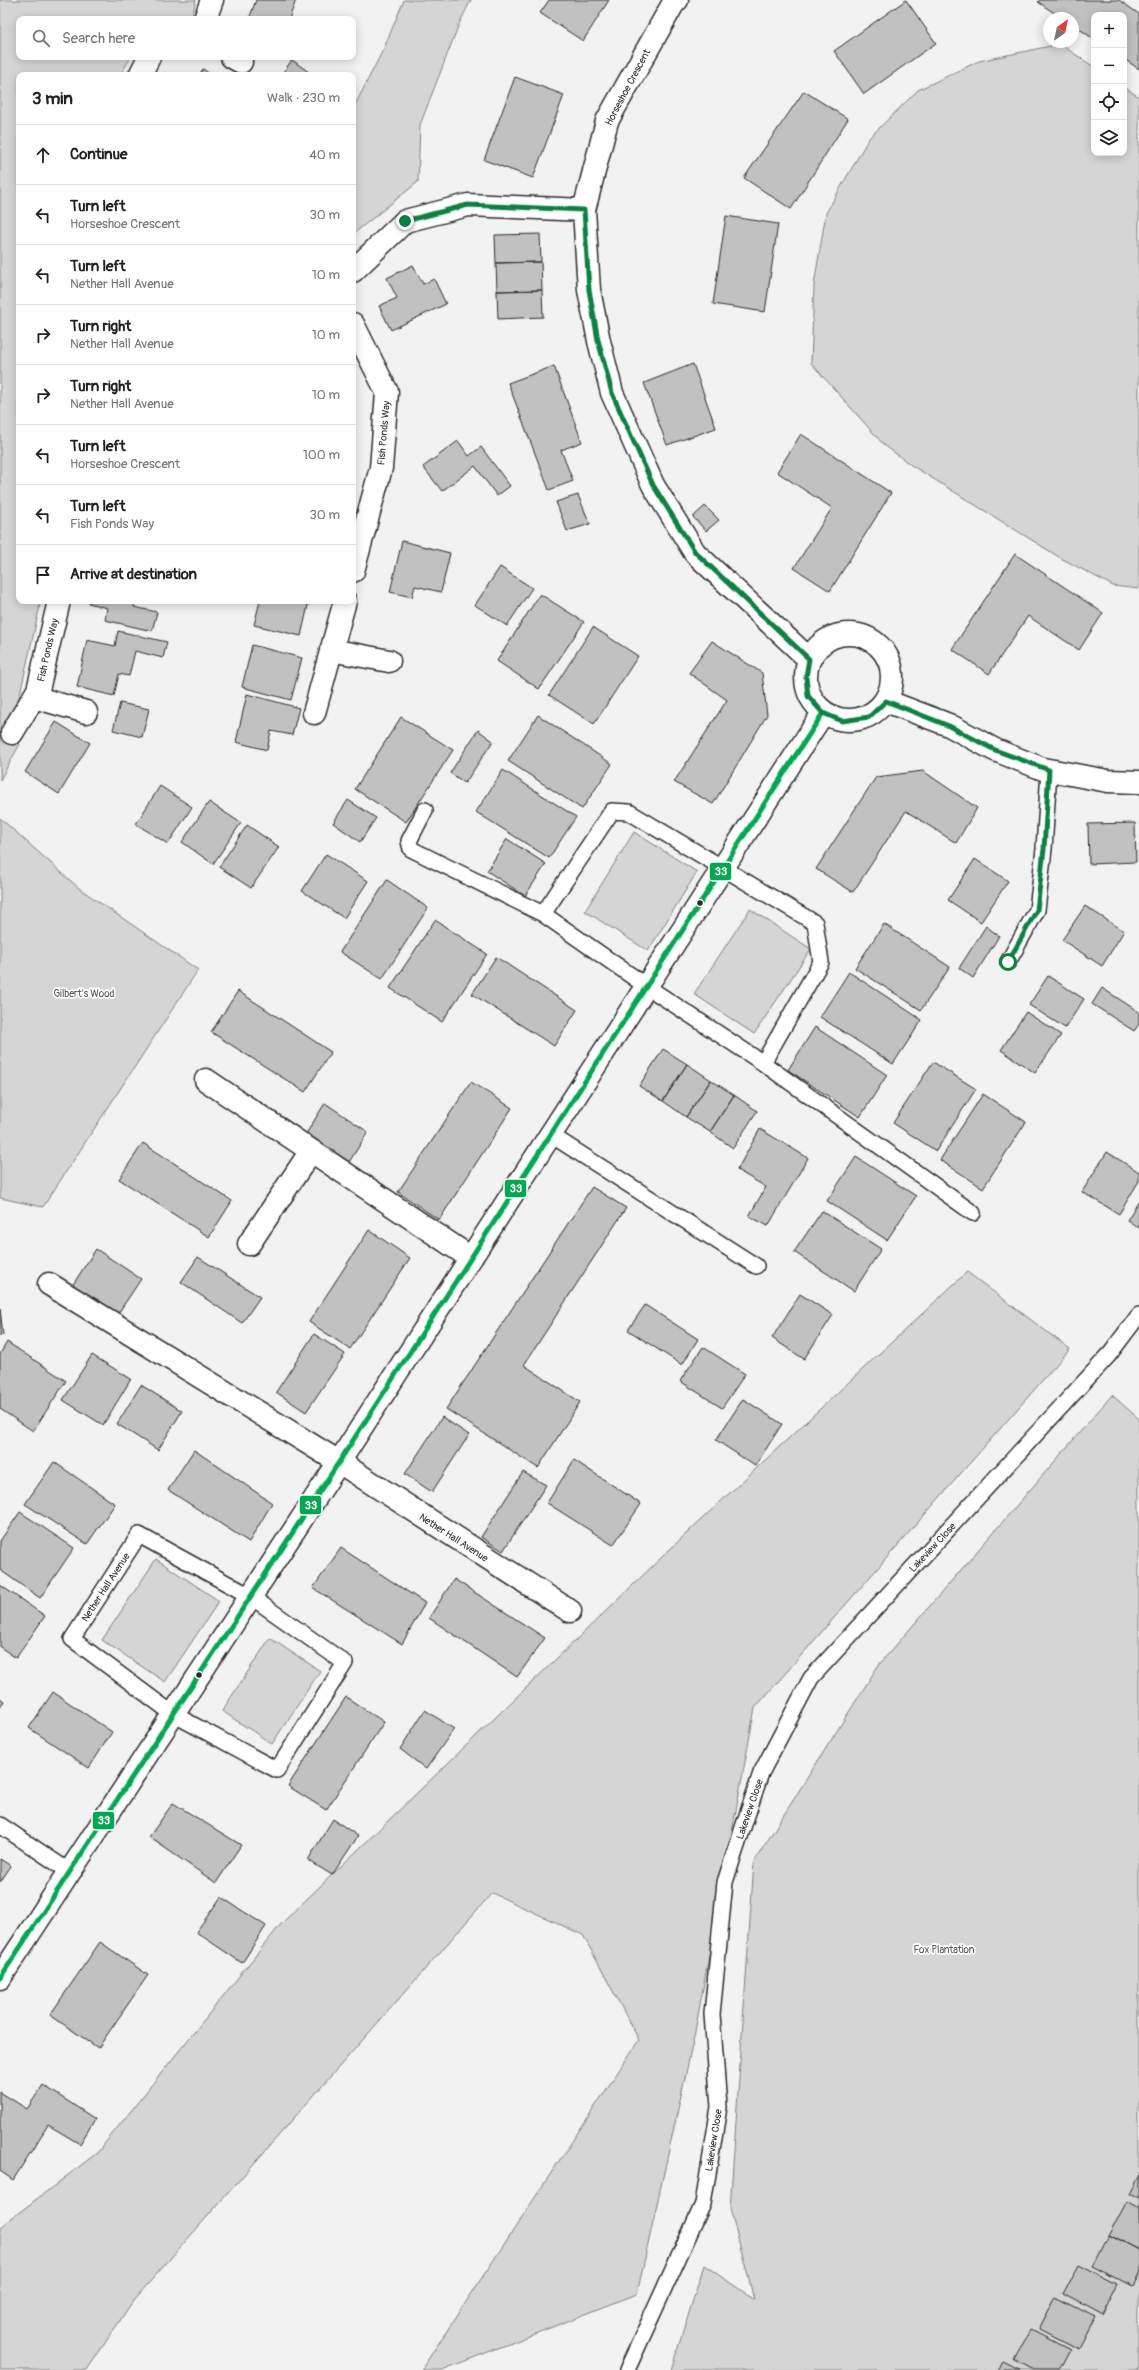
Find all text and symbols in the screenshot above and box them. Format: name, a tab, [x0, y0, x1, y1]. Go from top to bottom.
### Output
north arrow	[1043, 12, 1079, 48]
map controls	[1091, 12, 1127, 156]
button: +	[1091, 12, 1127, 48]
search box	[16, 16, 356, 60]
icon: search	[30, 27, 52, 49]
text: Search here	[62, 29, 135, 48]
street label: Horseshoe Crescent	[603, 46, 654, 128]
button: −	[1091, 48, 1127, 84]
button: locate	[1091, 84, 1127, 120]
text: 3 min	[32, 88, 73, 109]
text: Walk · 230 m	[267, 90, 340, 106]
button: layers	[1091, 120, 1127, 156]
icon: ahead	[32, 144, 54, 166]
text: Continue	[70, 145, 128, 164]
text: 40 m	[309, 147, 340, 163]
text: Turn left	[70, 197, 126, 216]
icon: left	[32, 204, 54, 226]
text: 30 m	[310, 207, 340, 223]
route end	[396, 212, 414, 230]
text: Horseshoe Crescent	[70, 216, 180, 232]
text: Turn left	[70, 257, 126, 276]
icon: left	[32, 264, 54, 286]
text: 10 m	[312, 267, 340, 283]
text: Nether Hall Avenue	[70, 276, 174, 292]
text: Turn right	[70, 317, 131, 336]
icon: right	[32, 324, 54, 346]
text: 10 m	[312, 327, 340, 343]
text: Nether Hall Avenue	[70, 336, 174, 352]
text: Turn right	[70, 377, 131, 396]
icon: right	[32, 384, 54, 406]
text: 10 m	[312, 387, 340, 403]
text: Nether Hall Avenue	[70, 396, 174, 412]
street label: Fish Ponds Way	[375, 400, 393, 466]
text: Turn left	[70, 437, 126, 456]
icon: left	[32, 444, 54, 466]
text: 100 m	[303, 447, 340, 463]
text: Horseshoe Crescent	[70, 456, 180, 472]
text: Turn left	[70, 497, 126, 516]
icon: left	[32, 504, 54, 526]
text: 30 m	[310, 507, 340, 523]
text: Fish Ponds Way	[70, 516, 154, 532]
icon: arrive	[32, 564, 54, 586]
text: Arrive at destination	[70, 565, 197, 584]
street label: Fish Ponds Way	[35, 617, 61, 683]
line badge: 33	[709, 862, 732, 881]
text: 33	[715, 865, 727, 878]
unlabelled marker	[695, 898, 705, 908]
route start	[999, 953, 1017, 971]
park label: Gilbert's Wood	[53, 988, 115, 1000]
line badge: 33	[504, 1179, 527, 1198]
text: 33	[510, 1182, 522, 1195]
line badge: 33	[299, 1495, 322, 1515]
text: 33	[305, 1499, 317, 1512]
street label: Nether Hall Avenue	[417, 1511, 490, 1565]
street label: Lakeview Close	[907, 1521, 959, 1575]
street label: Nether Hall Avenue	[79, 1551, 133, 1624]
unlabelled marker	[194, 1670, 204, 1680]
street label: Lakeview Close	[734, 1778, 766, 1841]
line badge: 33	[92, 1811, 115, 1830]
text: 33	[98, 1814, 110, 1827]
park label: Fox Plantation	[914, 1944, 975, 1956]
street label: Lakeview Close	[703, 2108, 725, 2172]

